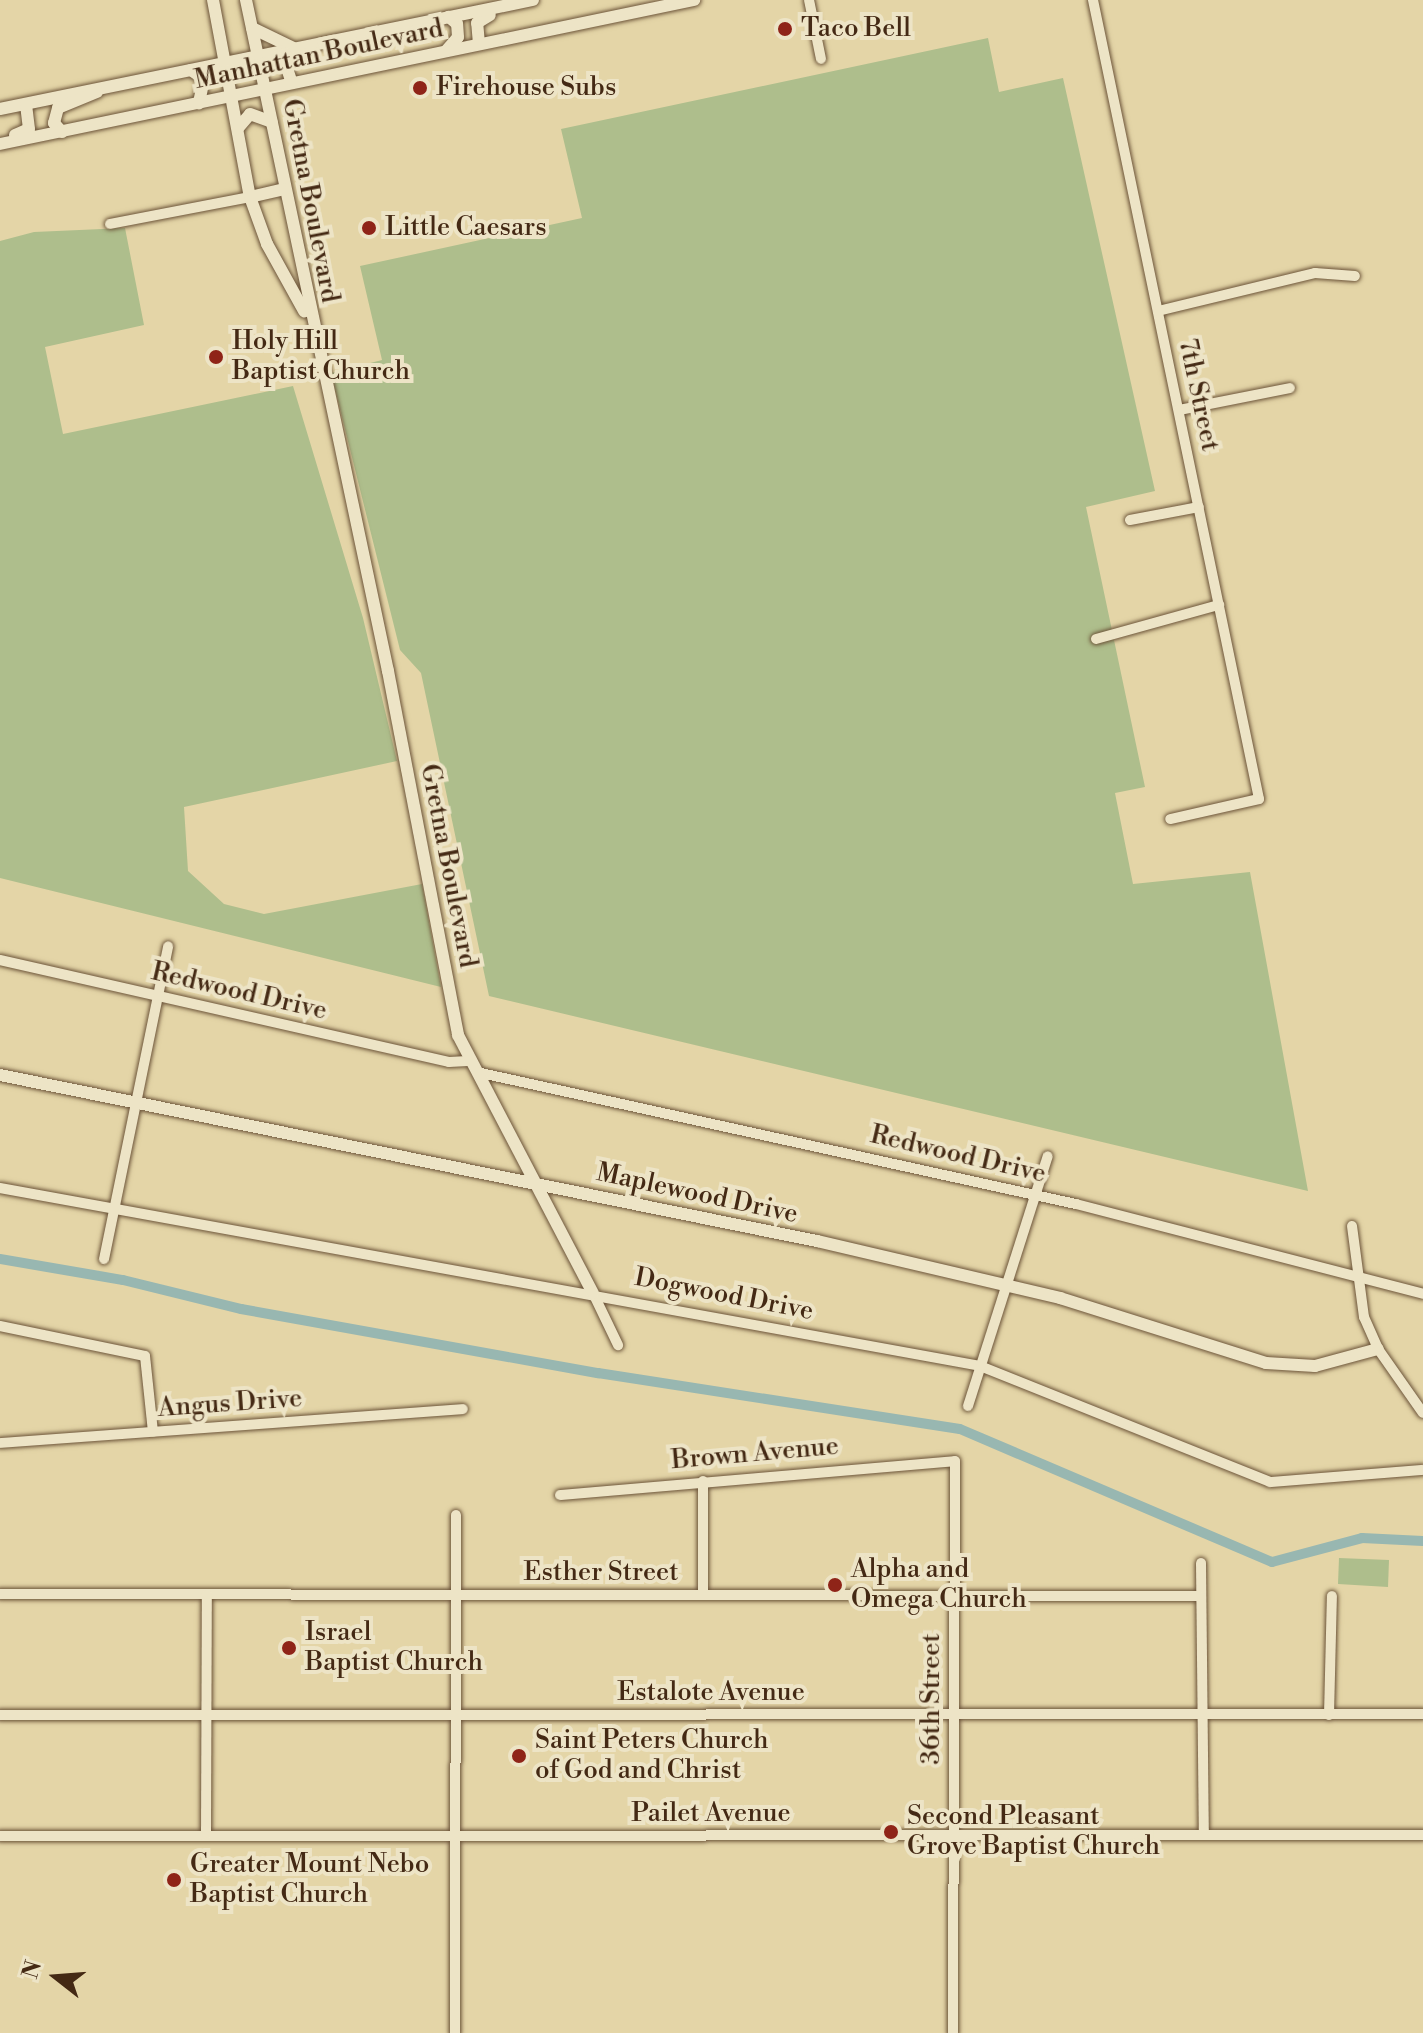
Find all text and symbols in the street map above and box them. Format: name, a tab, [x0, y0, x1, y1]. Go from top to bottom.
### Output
street label: Manhattan Boulevard	[192, 13, 446, 97]
place label: Taco Bell	[801, 13, 911, 45]
marker: Taco Bell	[776, 20, 794, 38]
place label: Firehouse Subs	[436, 72, 616, 104]
marker: Firehouse Subs	[411, 79, 429, 97]
street label: Gretna Boulevard	[275, 97, 345, 305]
place label: Little Caesars	[385, 212, 547, 244]
marker: Little Caesars	[360, 219, 378, 237]
place label: Holy Hill Baptist Church	[232, 326, 410, 388]
street label: 7th Street	[1171, 336, 1225, 454]
marker: Holy Hill Baptist Church	[207, 348, 225, 366]
street label: Gretna Boulevard	[413, 762, 483, 970]
street label: Redwood Drive	[148, 957, 330, 1027]
street label: Redwood Drive	[867, 1120, 1049, 1190]
street label: Maplewood Drive	[593, 1157, 801, 1231]
street label: Dogwood Drive	[632, 1262, 816, 1328]
street label: Angus Drive	[157, 1383, 303, 1425]
street label: Brown Avenue	[670, 1431, 840, 1477]
place label: Alpha and Omega Church	[851, 1554, 1027, 1616]
street label: Esther Street	[524, 1557, 678, 1589]
marker: Alpha and Omega Church	[826, 1576, 844, 1594]
place label: Israel Baptist Church	[305, 1617, 483, 1678]
street label: 36th Street	[916, 1633, 948, 1765]
marker: Israel Baptist Church	[280, 1639, 298, 1657]
street label: Estalote Avenue	[617, 1677, 805, 1709]
place label: Saint Peters Church of God and Christ	[535, 1725, 769, 1786]
marker: Saint Peters Church of God and Christ	[510, 1747, 528, 1765]
street label: Pailet Avenue	[631, 1798, 791, 1830]
place label: Second Pleasant Grove Baptist Church	[907, 1801, 1160, 1862]
marker: Second Pleasant Grove Baptist Church	[882, 1823, 900, 1841]
place label: Greater Mount Nebo Baptist Church	[190, 1849, 429, 1910]
marker: Greater Mount Nebo Baptist Church	[165, 1871, 183, 1889]
north arrow	[16, 1937, 96, 2017]
text: N	[17, 1958, 48, 1982]

